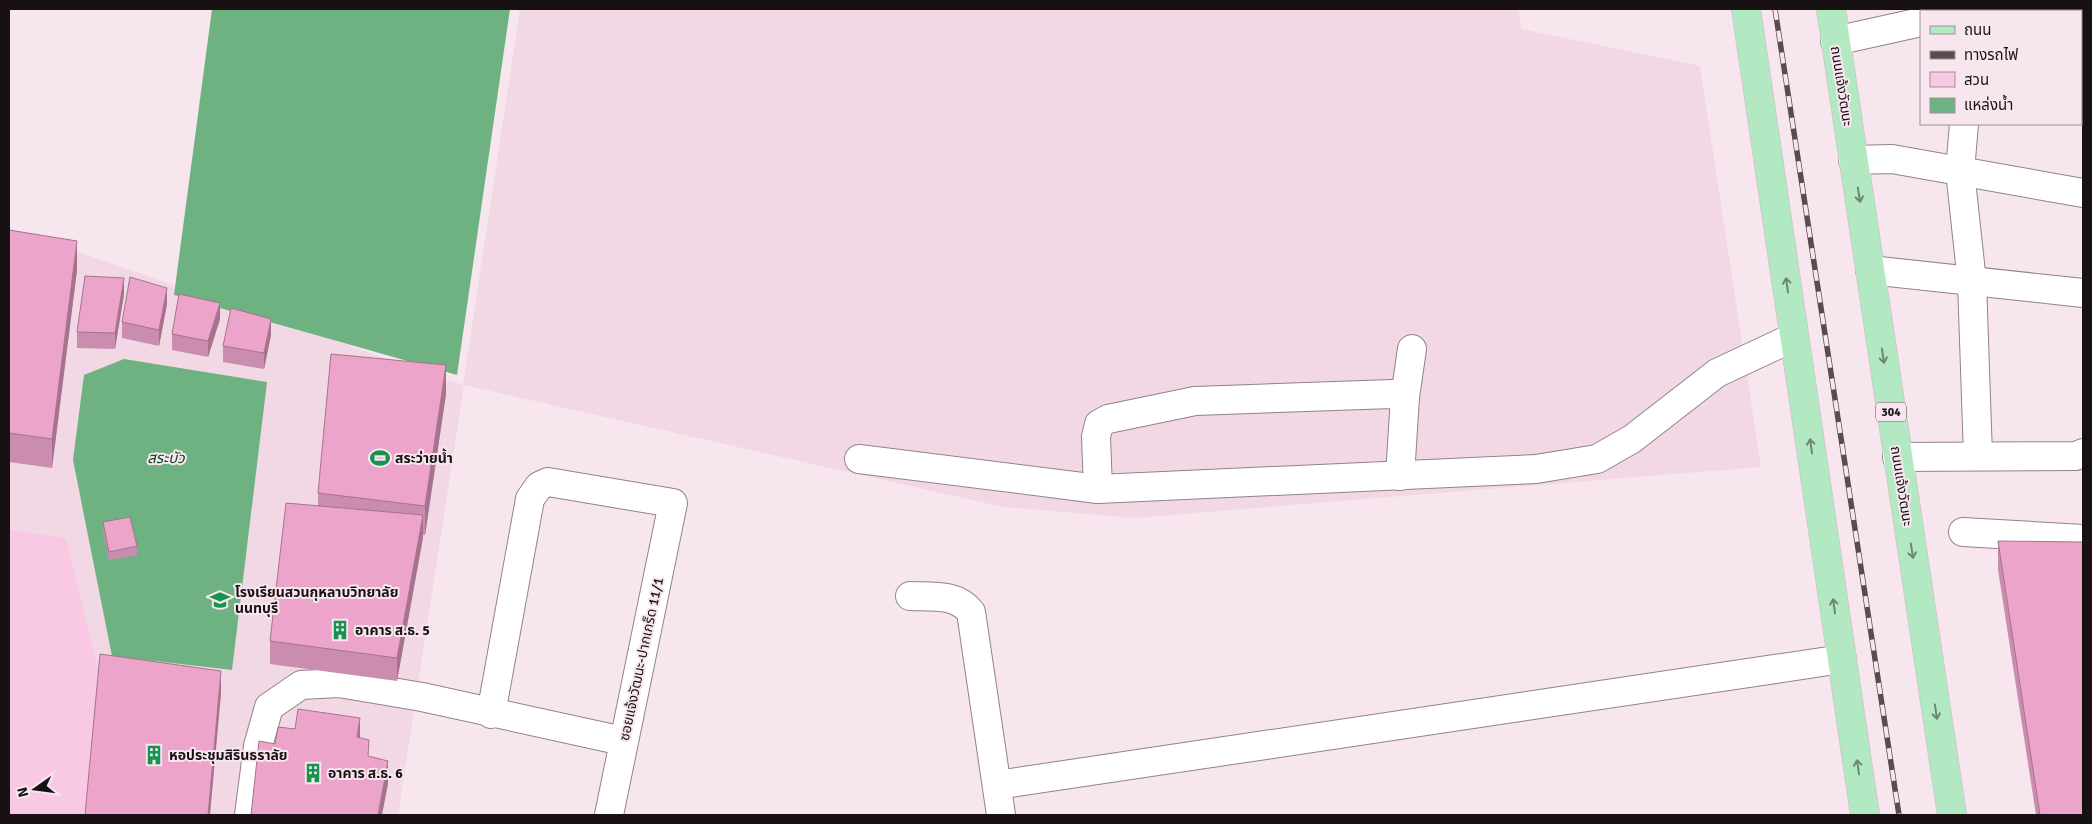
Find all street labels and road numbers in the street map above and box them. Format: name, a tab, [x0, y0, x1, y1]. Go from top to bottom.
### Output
street label: ถนนแจ้งวัฒนะ	[1827, 45, 1856, 128]
road number: 304	[1876, 402, 1906, 422]
street label: ถนนแจ้งวัฒนะ	[1887, 445, 1916, 528]
street label: ซอยแจ้งวัฒนะ-ปากเกร็ด 11/1	[616, 576, 667, 742]

